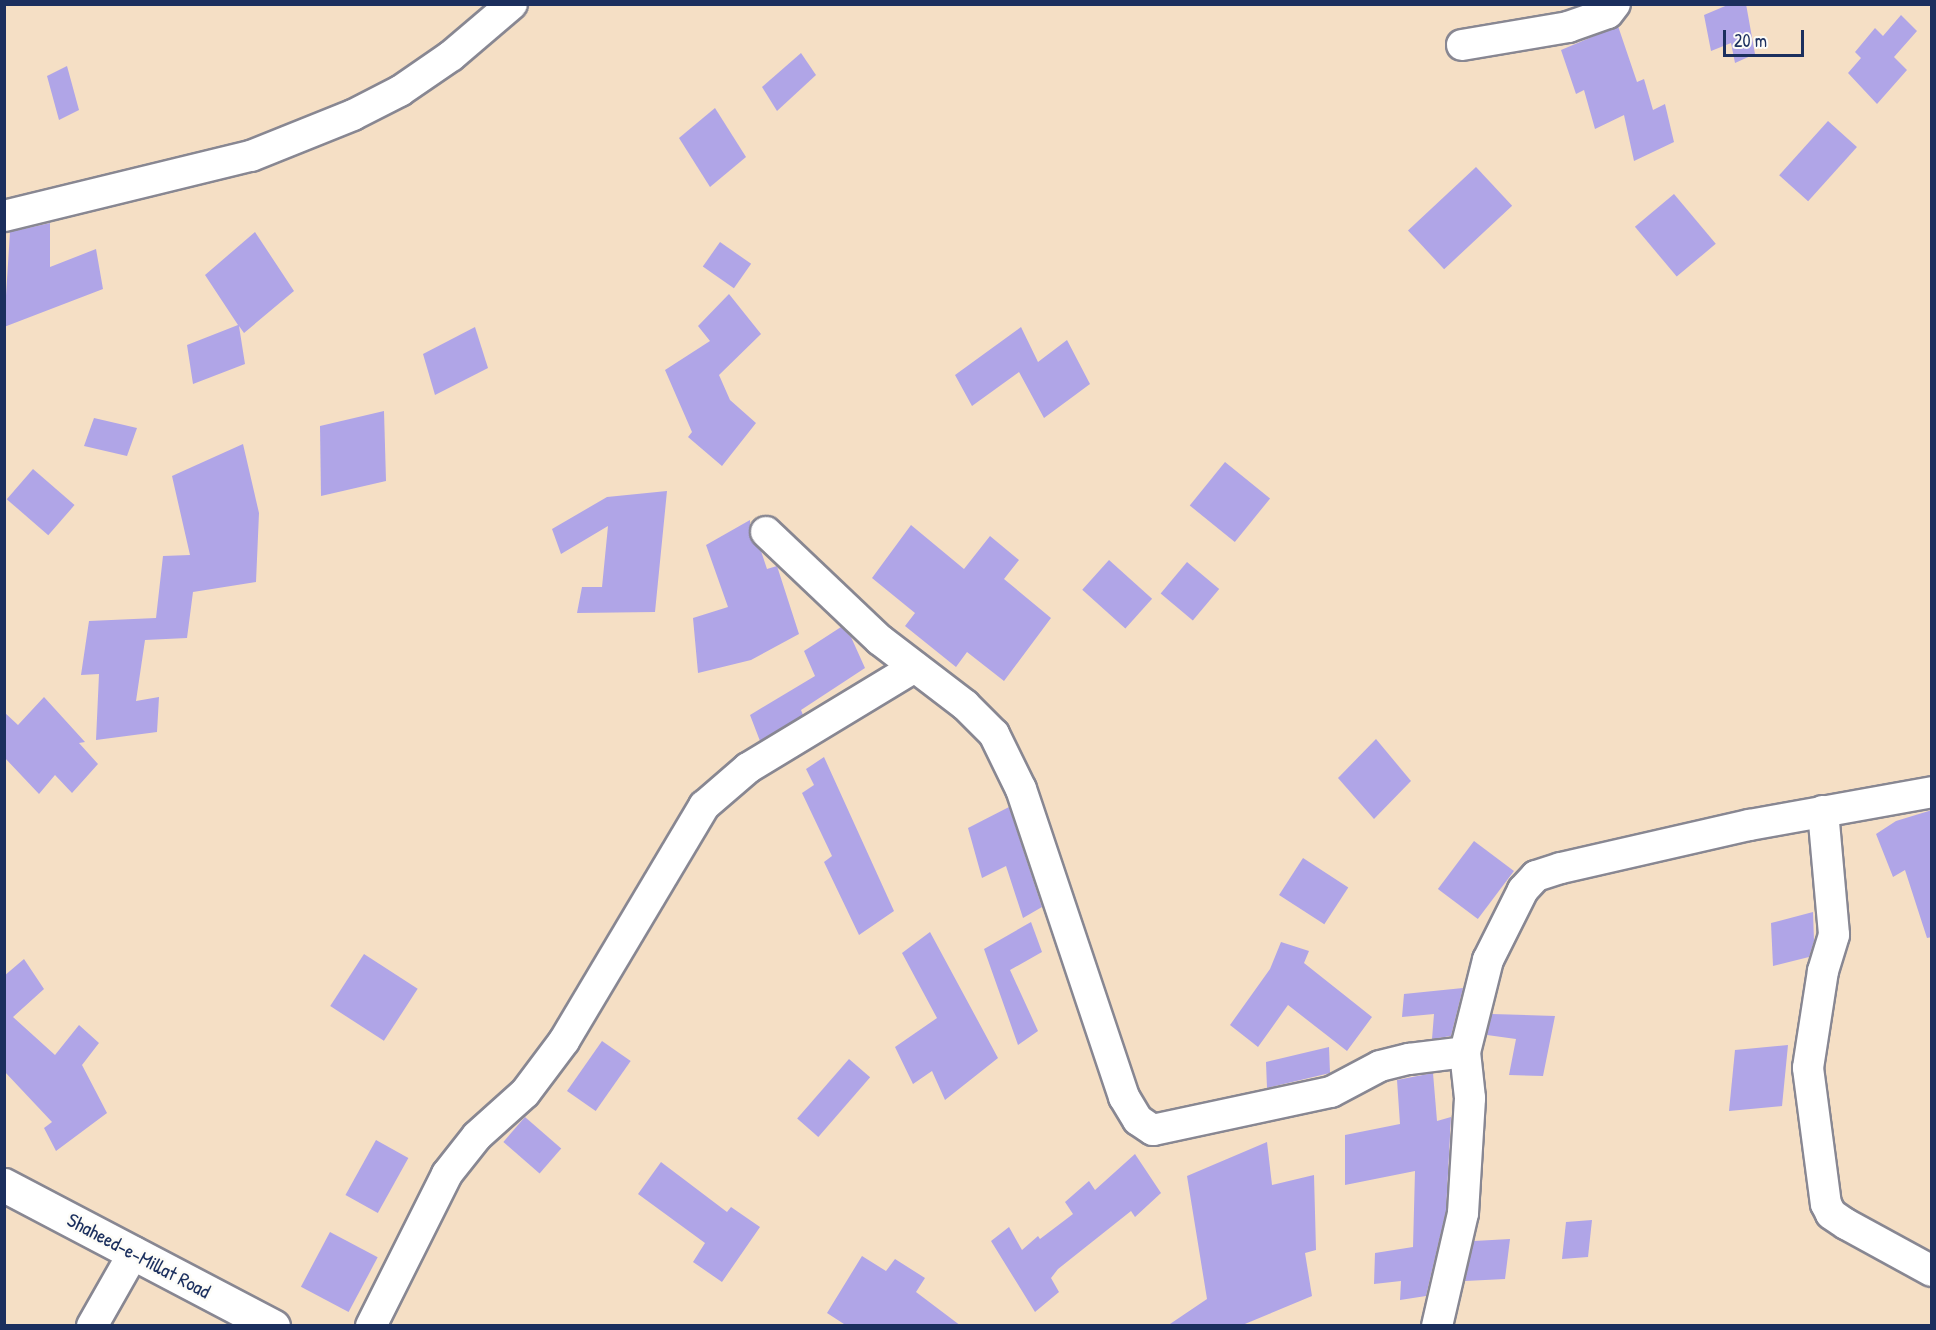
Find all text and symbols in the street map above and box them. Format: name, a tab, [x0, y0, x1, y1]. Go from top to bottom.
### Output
scale bar	[1726, 18, 1807, 56]
text: 20 m	[1734, 28, 1767, 53]
street label: Shaheed-e-Millat Road	[63, 1207, 215, 1303]

